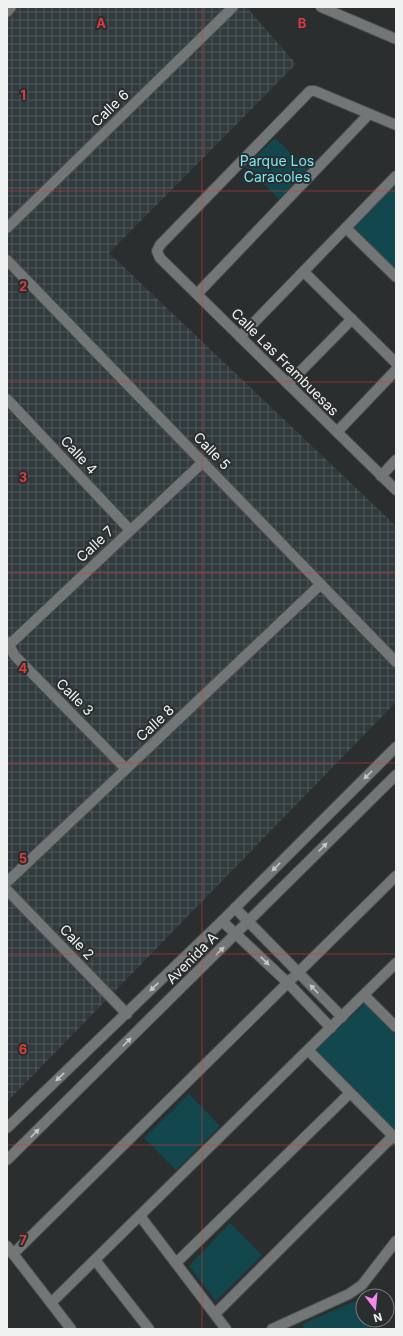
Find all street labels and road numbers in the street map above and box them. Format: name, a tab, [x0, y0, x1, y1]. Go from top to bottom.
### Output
street label: Calle 6	[87, 86, 132, 130]
street label: Calle Las Frambuesas	[228, 304, 343, 419]
street label: Calle 5	[190, 428, 234, 473]
street label: Calle 4	[57, 432, 101, 477]
street label: Calle 7	[72, 522, 117, 565]
street label: Calle 3	[53, 675, 97, 719]
street label: Calle 8	[132, 701, 177, 744]
street label: Cale 2	[57, 921, 98, 963]
street label: Avenida A	[162, 928, 221, 987]

